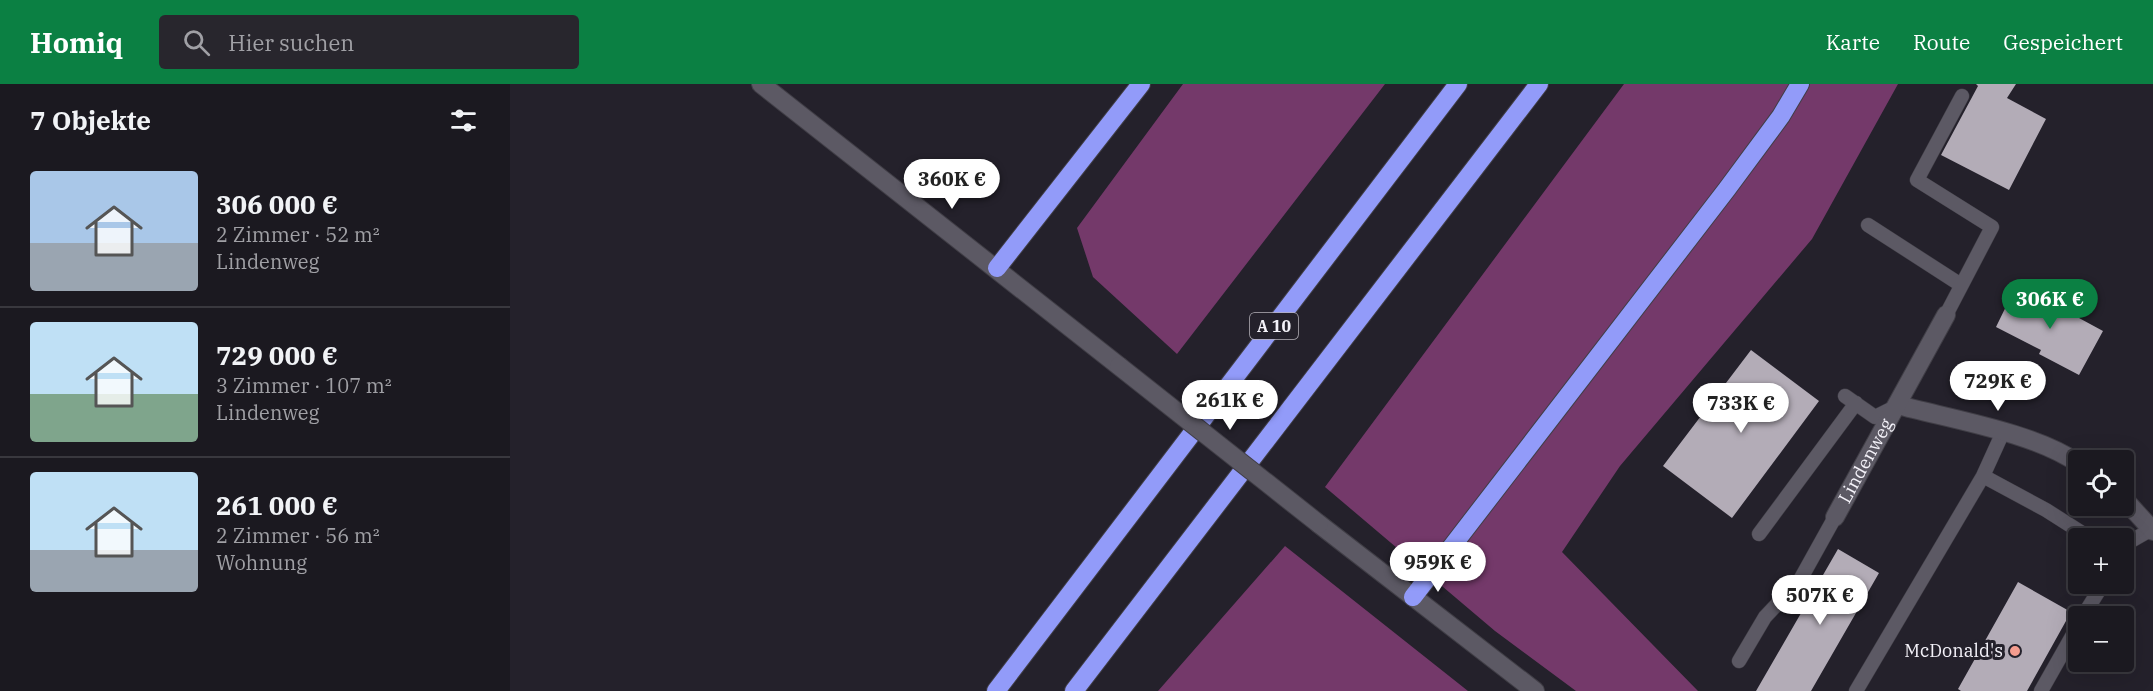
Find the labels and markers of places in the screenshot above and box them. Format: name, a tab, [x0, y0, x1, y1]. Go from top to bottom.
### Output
pin: 360K €	[903, 159, 1001, 210]
pin: 306K €	[2001, 279, 2099, 330]
pin: 729K €	[1949, 361, 2047, 412]
pin: 261K €	[1181, 380, 1279, 431]
pin: 733K €	[1692, 383, 1790, 434]
pin: 959K €	[1389, 542, 1487, 593]
pin: 507K €	[1771, 575, 1869, 626]
place label: McDonald's	[1904, 639, 2003, 662]
marker: McDonald's	[2008, 644, 2022, 658]

